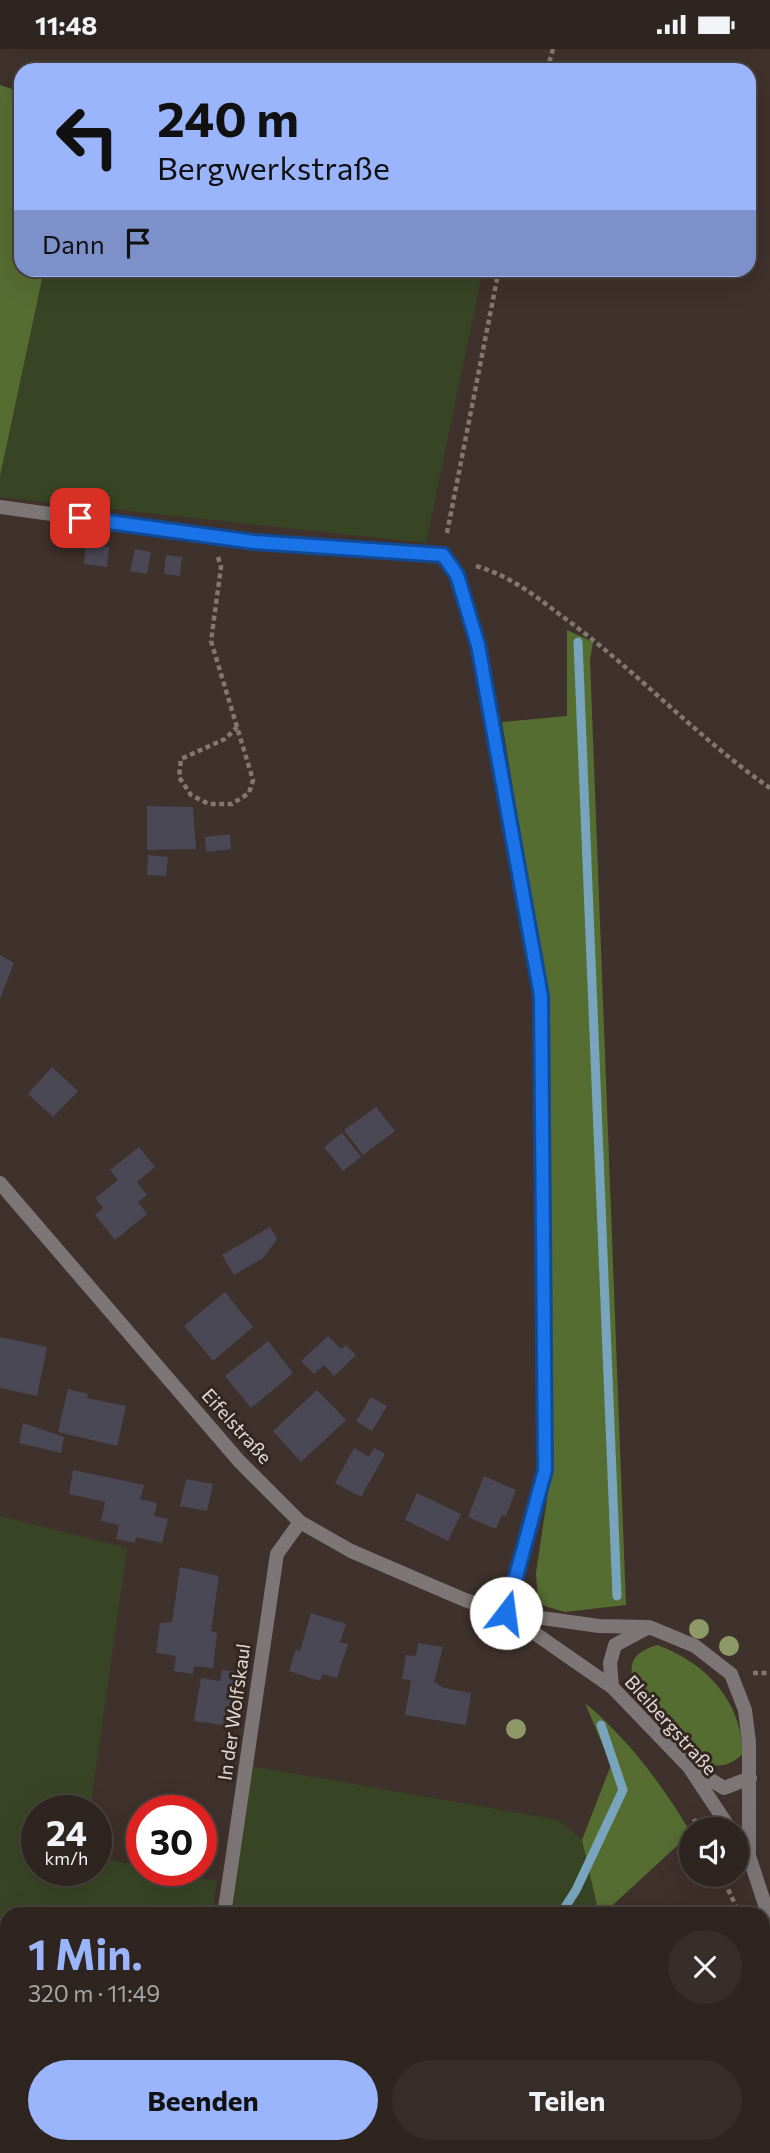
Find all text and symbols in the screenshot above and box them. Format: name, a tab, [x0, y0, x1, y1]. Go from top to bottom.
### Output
text: 11:48	[35, 9, 97, 40]
text: 240 m	[157, 87, 299, 147]
icon: left	[42, 91, 133, 182]
text: Bergwerkstraße	[157, 147, 390, 187]
icon: arrive	[119, 224, 157, 262]
text: Dann	[42, 228, 105, 259]
pin	[50, 488, 110, 548]
icon: arrive	[61, 499, 99, 537]
street label: Eifelstraße	[198, 1383, 277, 1468]
position arrow	[469, 1576, 543, 1650]
street label: In der Wolfskaul	[213, 1642, 254, 1782]
street label: Bleibergstraße	[621, 1670, 722, 1779]
speed limit sign: 30	[126, 1795, 217, 1886]
text: 24	[46, 1810, 87, 1853]
map controls	[679, 1817, 749, 1887]
button: sound	[679, 1817, 749, 1887]
text: km/h	[45, 1847, 88, 1869]
text: 1 Min.	[28, 1927, 143, 1979]
button: close	[668, 1930, 742, 2004]
text: 320 m · 11:49	[28, 1979, 160, 2007]
button: Beenden	[28, 2060, 378, 2140]
button: Teilen	[392, 2060, 742, 2140]

